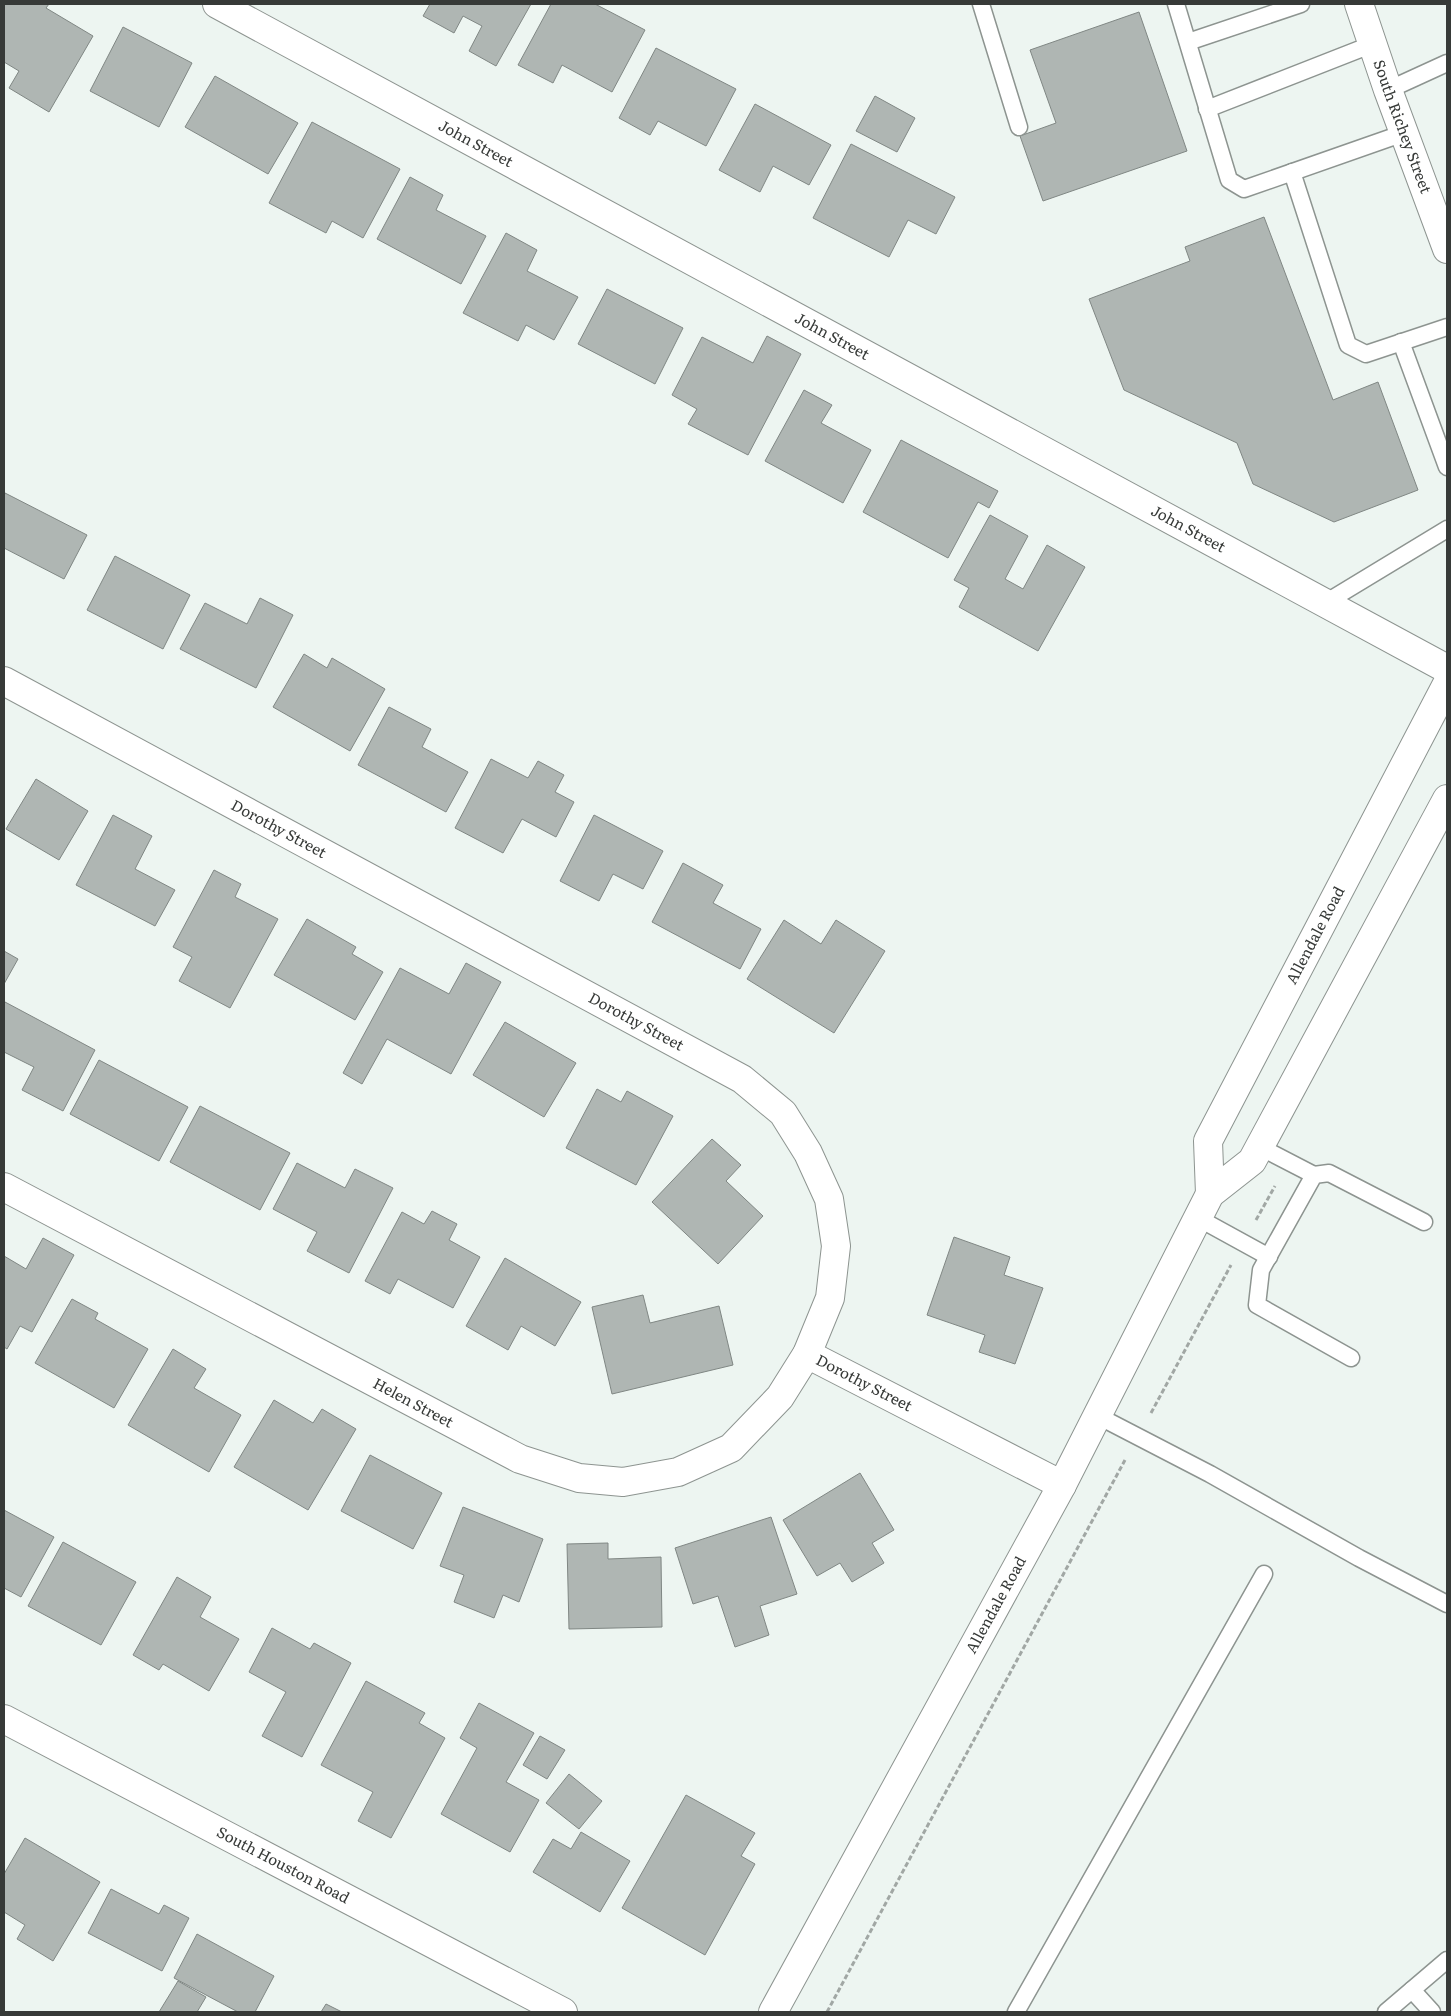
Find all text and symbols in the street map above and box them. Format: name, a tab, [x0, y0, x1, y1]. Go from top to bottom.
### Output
street label: South Richey Street	[1369, 56, 1438, 196]
street label: John Street	[435, 113, 518, 172]
street label: John Street	[791, 305, 874, 365]
street label: John Street	[1147, 498, 1230, 557]
street label: Dorothy Street	[227, 793, 331, 863]
street label: Allendale Road	[1279, 882, 1349, 988]
street label: Dorothy Street	[585, 985, 689, 1056]
street label: Dorothy Street	[812, 1348, 917, 1416]
street label: Helen Street	[369, 1371, 458, 1433]
street label: Allendale Road	[959, 1552, 1031, 1657]
street label: South Houston Road	[213, 1820, 354, 1908]

